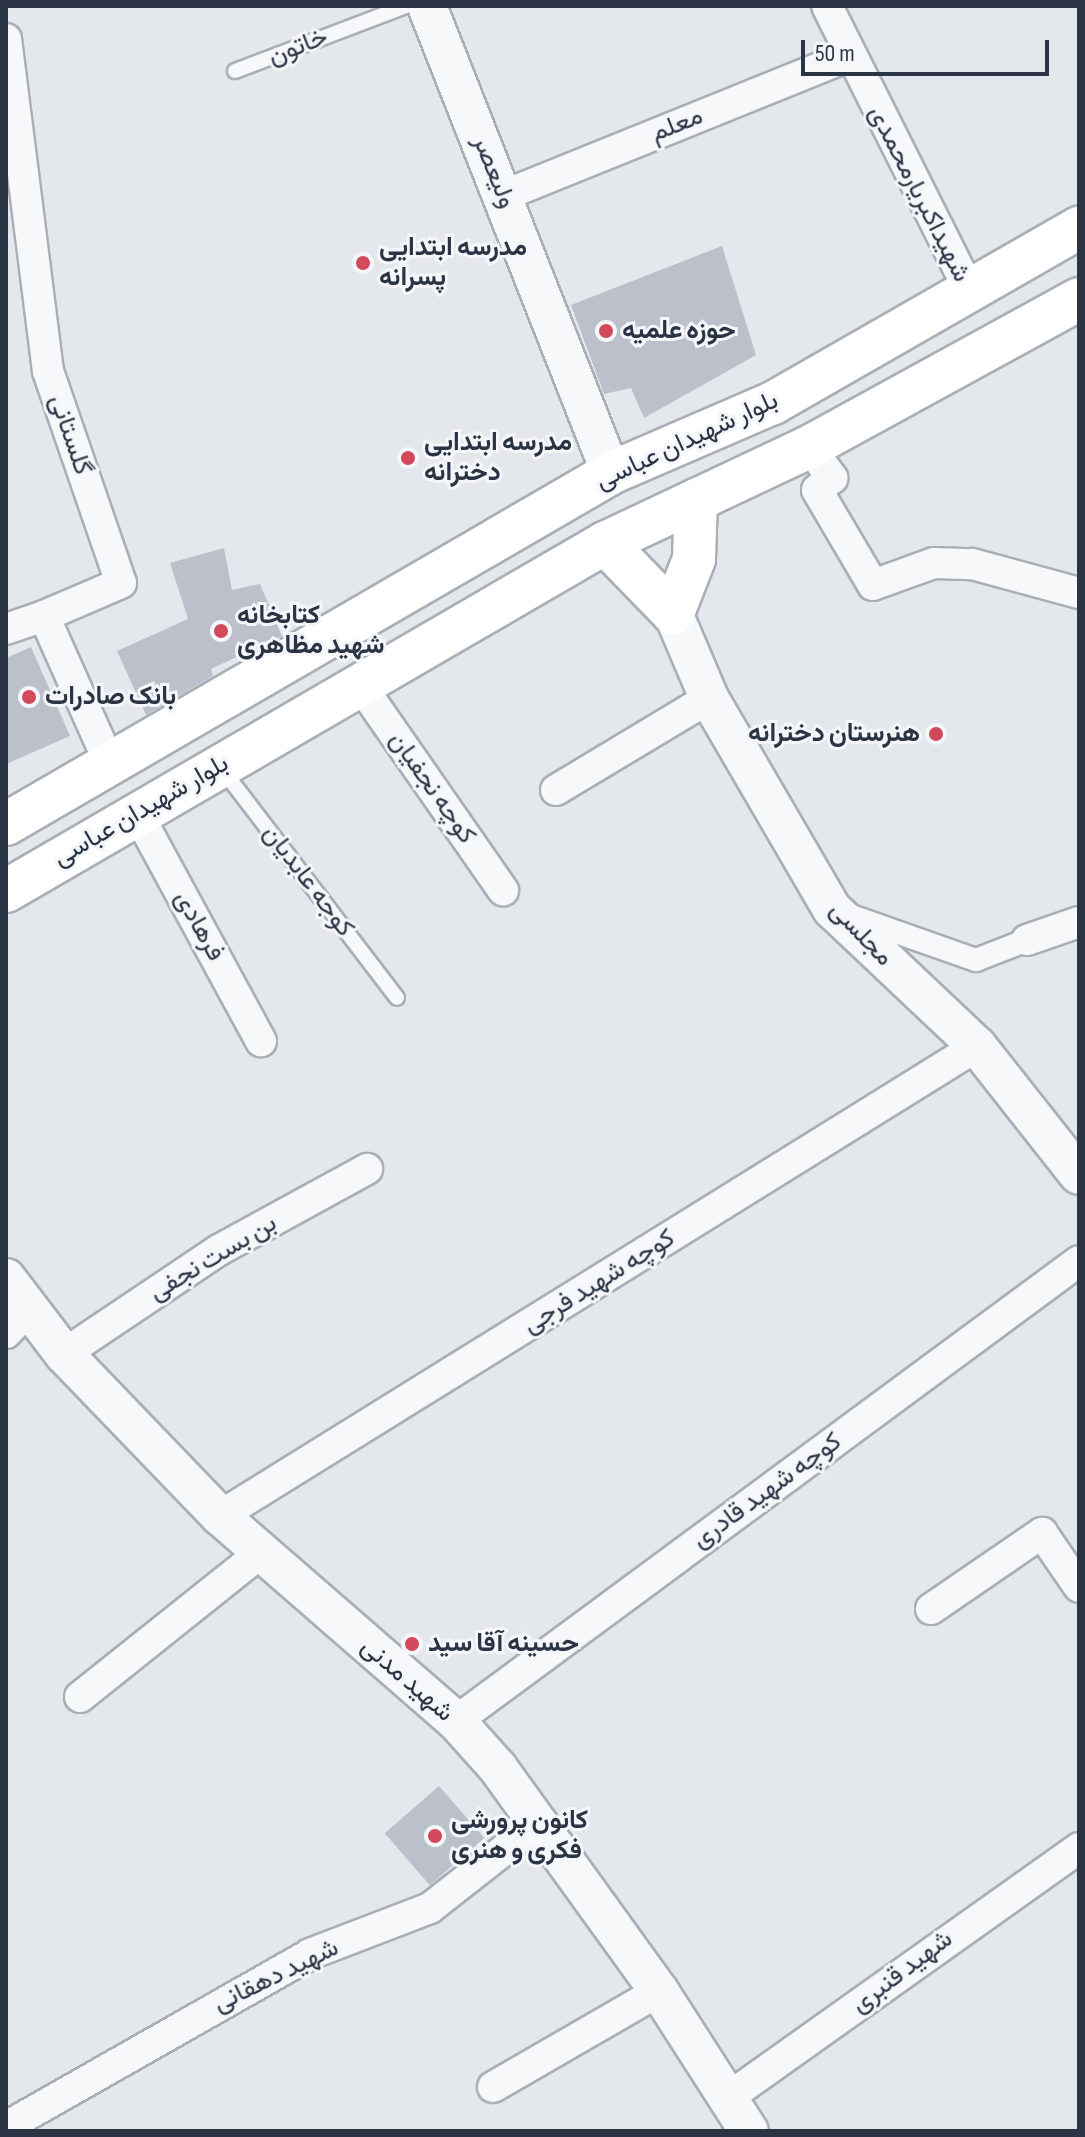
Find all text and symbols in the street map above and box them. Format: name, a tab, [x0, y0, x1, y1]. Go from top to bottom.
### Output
street label: خاتون	[264, 21, 332, 73]
scale bar	[805, 24, 1053, 74]
text: 50 m	[815, 39, 855, 68]
street label: معلم	[646, 101, 708, 149]
street label: شهیداکبریارمحمدی	[861, 101, 977, 287]
street label: ولیعصر	[465, 131, 523, 213]
place label: مدرسه ابتدایی پسرانه	[379, 232, 527, 294]
marker: مدرسه ابتدایی پسرانه	[354, 254, 372, 272]
place label: حوزه علمیه	[622, 315, 736, 347]
marker: حوزه علمیه	[597, 322, 615, 340]
street label: بلوار شهیدان عباسی	[591, 385, 783, 497]
street label: گلستانی	[42, 391, 98, 479]
place label: مدرسه ابتدایی دخترانه	[424, 427, 572, 488]
marker: مدرسه ابتدایی دخترانه	[399, 449, 417, 467]
place label: کتابخانه شهید مظاهری	[237, 600, 385, 662]
marker: کتابخانه شهید مظاهری	[212, 622, 230, 640]
place label: بانک صادرات	[45, 681, 176, 713]
marker: بانک صادرات	[20, 688, 38, 706]
place label: هنرستان دخترانه	[748, 718, 920, 750]
marker: هنرستان دخترانه	[927, 725, 945, 743]
street label: کوچه نجفیان	[382, 726, 482, 850]
street label: بلوار شهیدان عباسی	[48, 748, 234, 874]
street label: کوجه عابدیان	[256, 819, 360, 943]
street label: فرهادی	[167, 885, 231, 967]
street label: مجلسی	[822, 895, 900, 973]
street label: بن بست نجفی	[144, 1208, 282, 1308]
street label: کوچه شهید فرجی	[517, 1223, 681, 1341]
street label: کوچه شهید قادری	[686, 1426, 848, 1556]
place label: حسینه آقا سید	[428, 1628, 579, 1660]
street label: شهید مدنی	[354, 1631, 460, 1729]
marker: حسینه آقا سید	[403, 1635, 421, 1653]
place label: کانون پرورشی فکری و هنری	[451, 1805, 588, 1866]
marker: کانون پرورشی فکری و هنری	[426, 1827, 444, 1845]
street label: شهید قنبری	[845, 1924, 959, 2020]
street label: شهید دهقانی	[208, 1932, 344, 2020]

